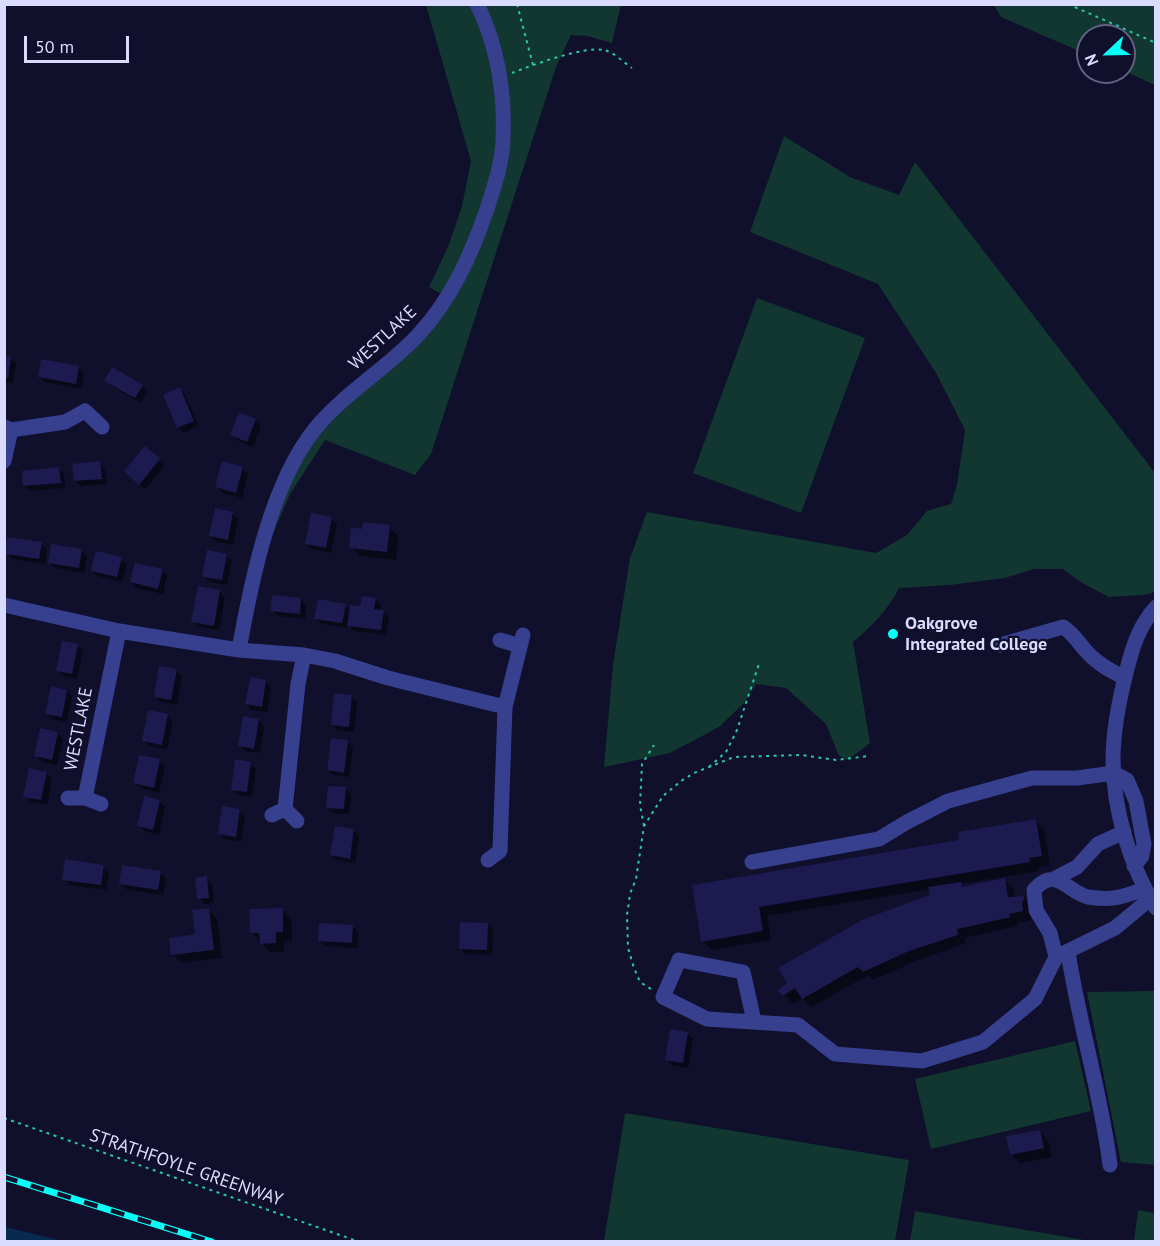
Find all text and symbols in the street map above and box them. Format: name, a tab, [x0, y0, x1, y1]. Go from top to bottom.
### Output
scale bar	[27, 24, 132, 62]
north arrow	[1076, 24, 1136, 84]
text: 50 m	[35, 35, 74, 58]
text: N	[1080, 51, 1102, 69]
street label: WESTLAKE	[345, 301, 421, 375]
place label: Oakgrove Integrated College	[905, 613, 1047, 656]
marker: Oakgrove Integrated College	[886, 627, 900, 641]
street label: WESTLAKE	[60, 685, 98, 773]
street label: STRATHFOYLE GREENWAY	[87, 1125, 285, 1211]

